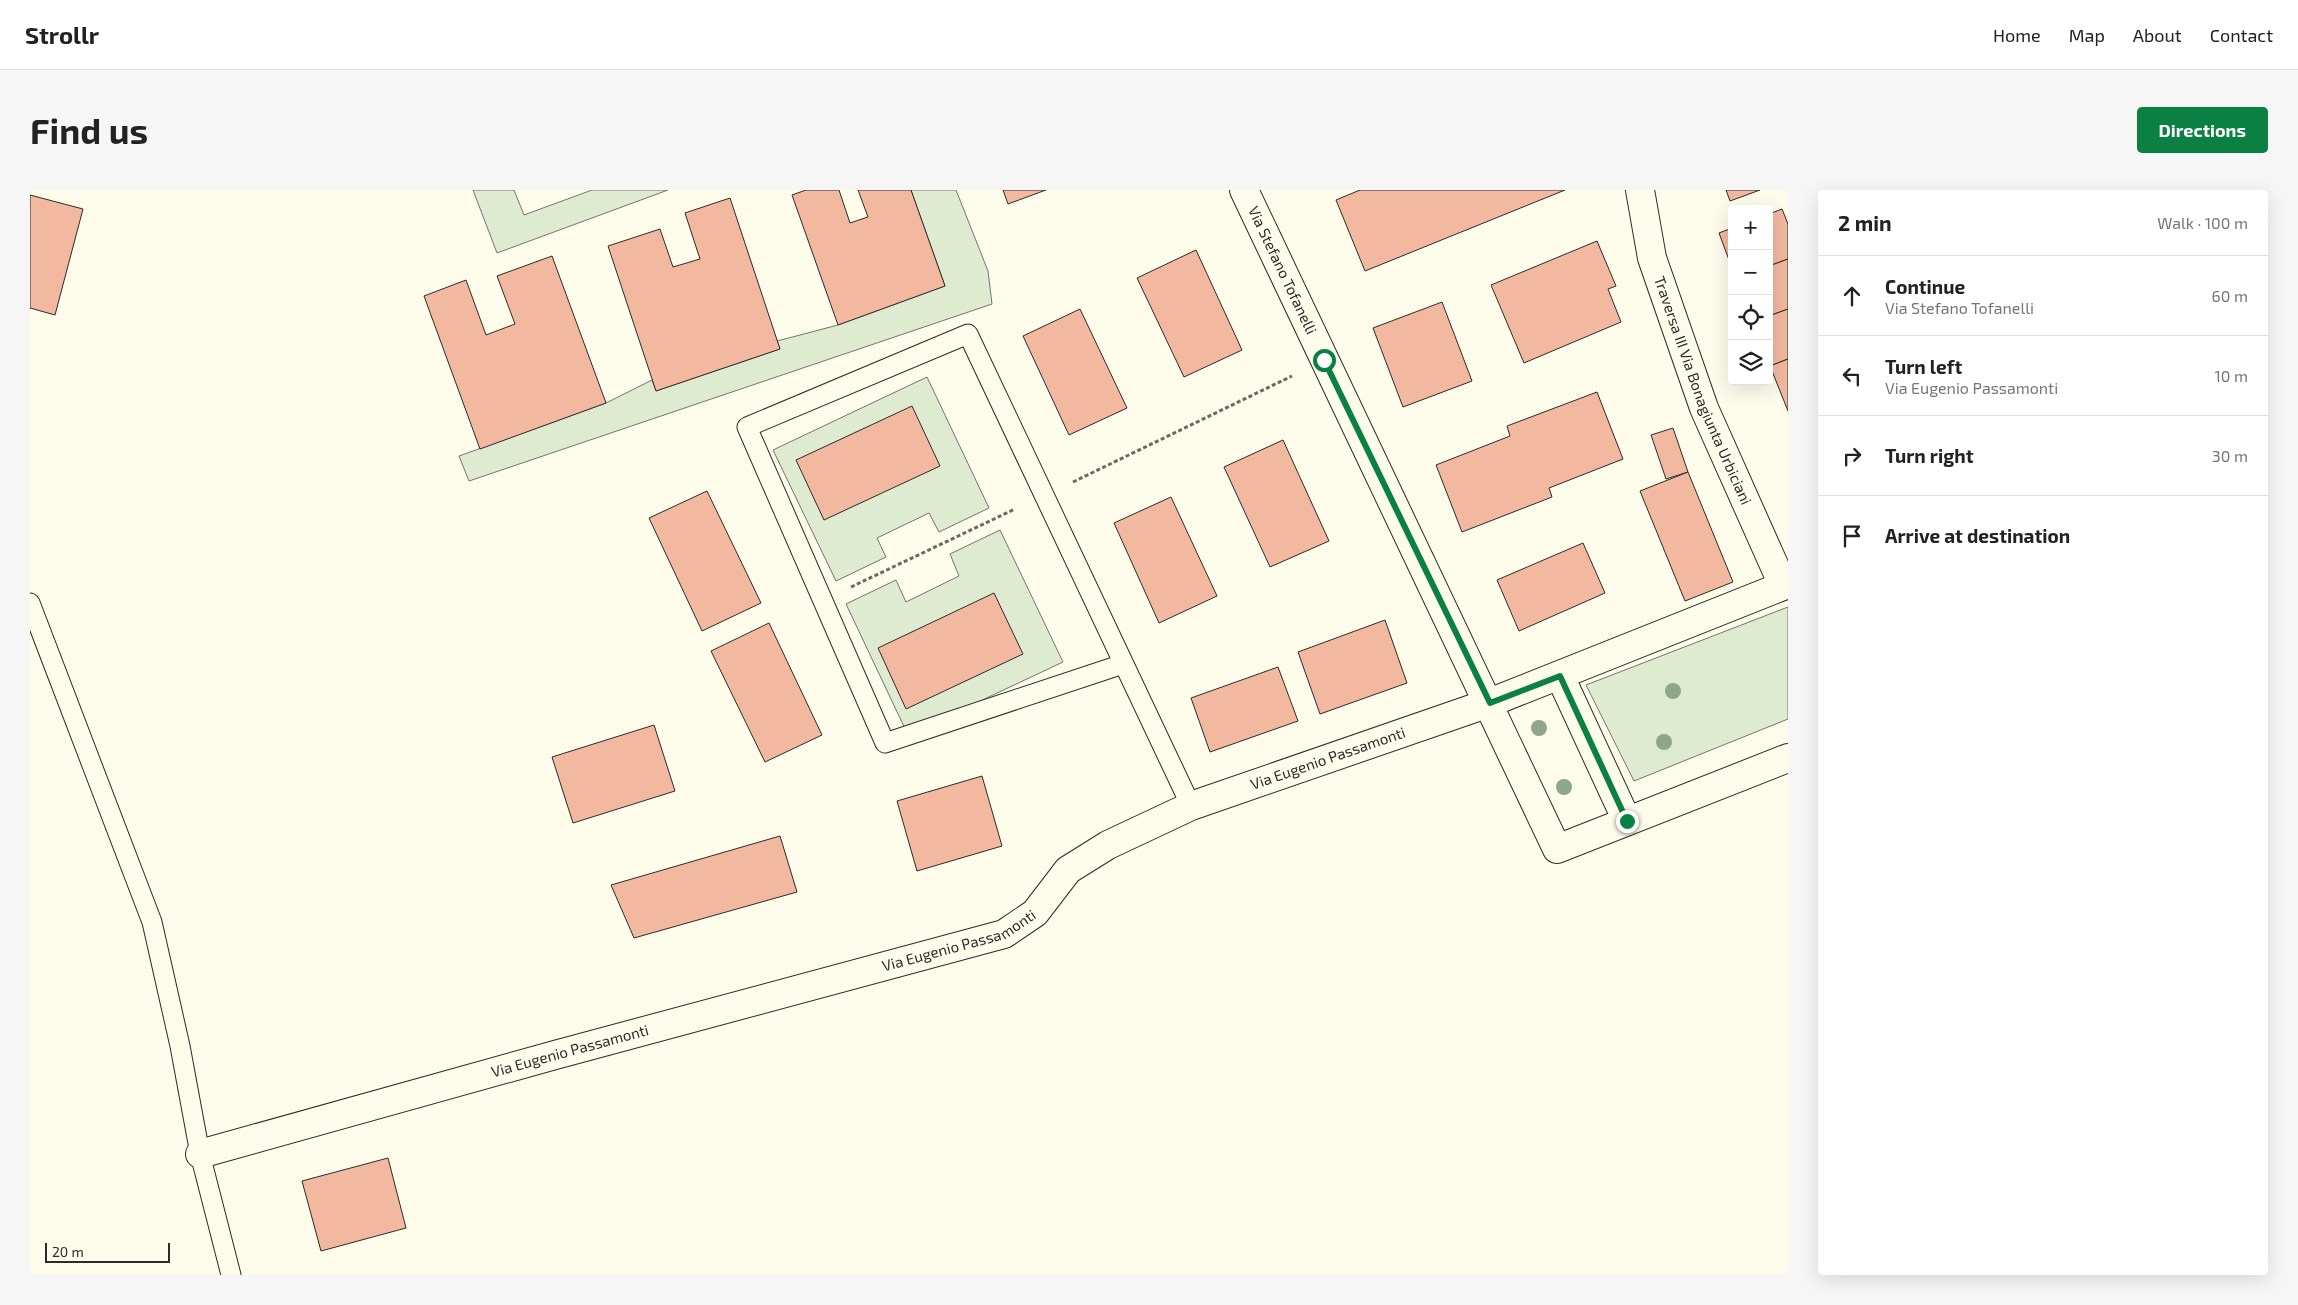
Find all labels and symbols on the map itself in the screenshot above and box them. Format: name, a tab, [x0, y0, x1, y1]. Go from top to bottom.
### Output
street label: Via Stefano Tofanelli	[1245, 203, 1321, 337]
street label: Traversa III Via Bonagiunta Urbiciani	[1651, 274, 1756, 507]
route start	[1313, 349, 1336, 372]
street label: Via Eugenio Passamonti	[1248, 723, 1407, 793]
route end	[1616, 810, 1639, 833]
street label: Via Eugenio Passamonti	[880, 905, 1039, 974]
street label: Via Eugenio Passamonti	[489, 1020, 650, 1080]
scale bar	[45, 1240, 170, 1263]

